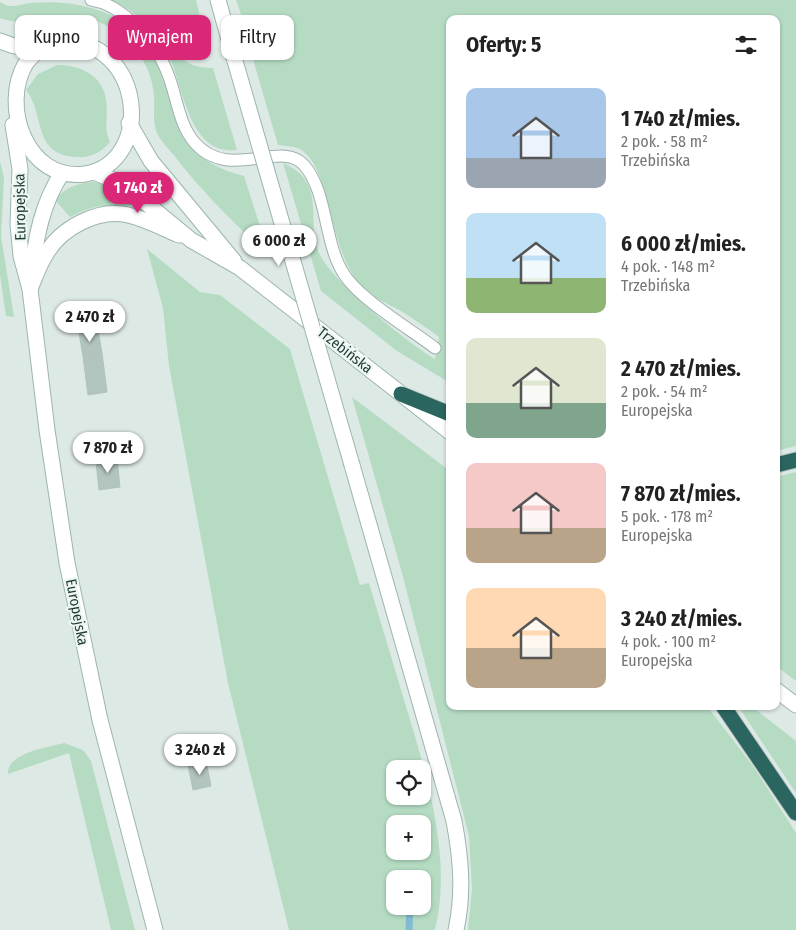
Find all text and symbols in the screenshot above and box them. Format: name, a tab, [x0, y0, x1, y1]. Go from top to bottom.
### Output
chip: Kupno	[15, 15, 98, 60]
chip: Wynajem	[108, 15, 211, 60]
chip: Filtry	[221, 15, 294, 60]
icon: filters	[732, 31, 760, 59]
text: Oferty: 5	[466, 32, 541, 58]
text: 1 740 zł/mies.	[621, 106, 740, 132]
icon: home	[506, 108, 566, 168]
text: 2 pok. · 58 m²	[621, 132, 708, 151]
text: Trzebińska	[621, 151, 690, 170]
pin: 1 740 zł	[86, 172, 190, 214]
street label: Europejska	[10, 173, 30, 241]
text: 1 740 zł	[114, 178, 162, 197]
pin: 6 000 zł	[227, 224, 331, 267]
text: 6 000 zł	[252, 231, 306, 250]
text: 6 000 zł/mies.	[621, 231, 746, 257]
icon: home	[506, 233, 566, 293]
text: 4 pok. · 148 m²	[621, 257, 715, 276]
text: Trzebińska	[621, 276, 690, 295]
pin: 2 470 zł	[38, 300, 142, 343]
text: 2 470 zł	[65, 307, 115, 326]
street label: Trzebińska	[314, 323, 376, 377]
text: 2 470 zł/mies.	[621, 356, 741, 382]
icon: home	[506, 358, 566, 418]
text: 2 pok. · 54 m²	[621, 382, 707, 401]
text: Europejska	[621, 401, 693, 420]
pin: 7 870 zł	[56, 432, 160, 474]
text: 7 870 zł	[84, 438, 132, 457]
text: 7 870 zł/mies.	[621, 481, 741, 507]
icon: home	[506, 483, 566, 543]
text: 5 pok. · 178 m²	[621, 507, 713, 526]
text: Europejska	[621, 526, 693, 545]
street label: Europejska	[62, 577, 92, 647]
text: 3 240 zł/mies.	[621, 606, 742, 632]
icon: home	[506, 608, 566, 668]
text: 4 pok. · 100 m²	[621, 632, 716, 651]
text: Europejska	[621, 651, 693, 670]
pin: 3 240 zł	[148, 734, 252, 776]
text: 3 240 zł	[175, 740, 225, 759]
map controls	[386, 760, 431, 915]
button: locate	[386, 760, 431, 805]
button: +	[386, 815, 431, 860]
button: −	[386, 870, 431, 915]

